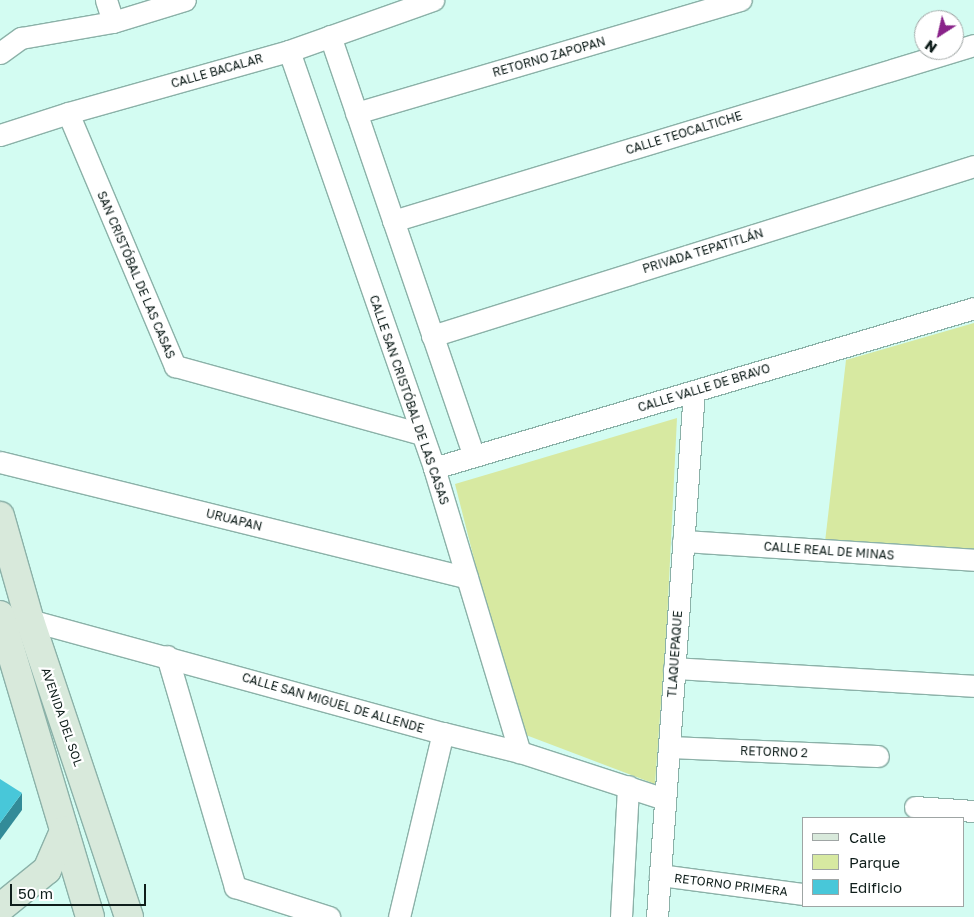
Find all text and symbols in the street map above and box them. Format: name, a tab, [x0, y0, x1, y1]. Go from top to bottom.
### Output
north arrow	[914, 10, 964, 60]
street label: RETORNO ZAPOPAN	[491, 34, 607, 80]
text: N	[921, 37, 940, 57]
street label: CALLE BACALAR	[169, 51, 265, 91]
street label: CALLE TEOCALTICHE	[624, 108, 744, 158]
street label: SAN CRISTÓBAL DE LAS CASAS	[94, 189, 178, 361]
street label: PRIVADA TEPATITLÁN	[641, 226, 765, 276]
street label: CALLE SAN CRISTÓBAL DE LAS CASAS	[366, 293, 452, 507]
street label: CALLE VALLE DE BRAVO	[636, 361, 772, 415]
street label: URUAPAN	[204, 506, 264, 534]
street label: CALLE REAL DE MINAS	[763, 539, 895, 563]
street label: TLAQUEPAQUE	[665, 610, 685, 698]
street label: AVENIDA DEL SOL	[38, 666, 86, 768]
street label: CALLE SAN MIGUEL DE ALLENDE	[240, 670, 426, 736]
street label: RETORNO 2	[740, 744, 808, 760]
legend	[802, 817, 964, 907]
text: Calle	[849, 828, 886, 846]
text: Parque	[849, 853, 900, 871]
street label: RETORNO PRIMERA	[673, 871, 789, 899]
scale bar	[12, 874, 149, 906]
text: Edificio	[849, 878, 902, 896]
text: 50 m	[18, 884, 53, 902]

